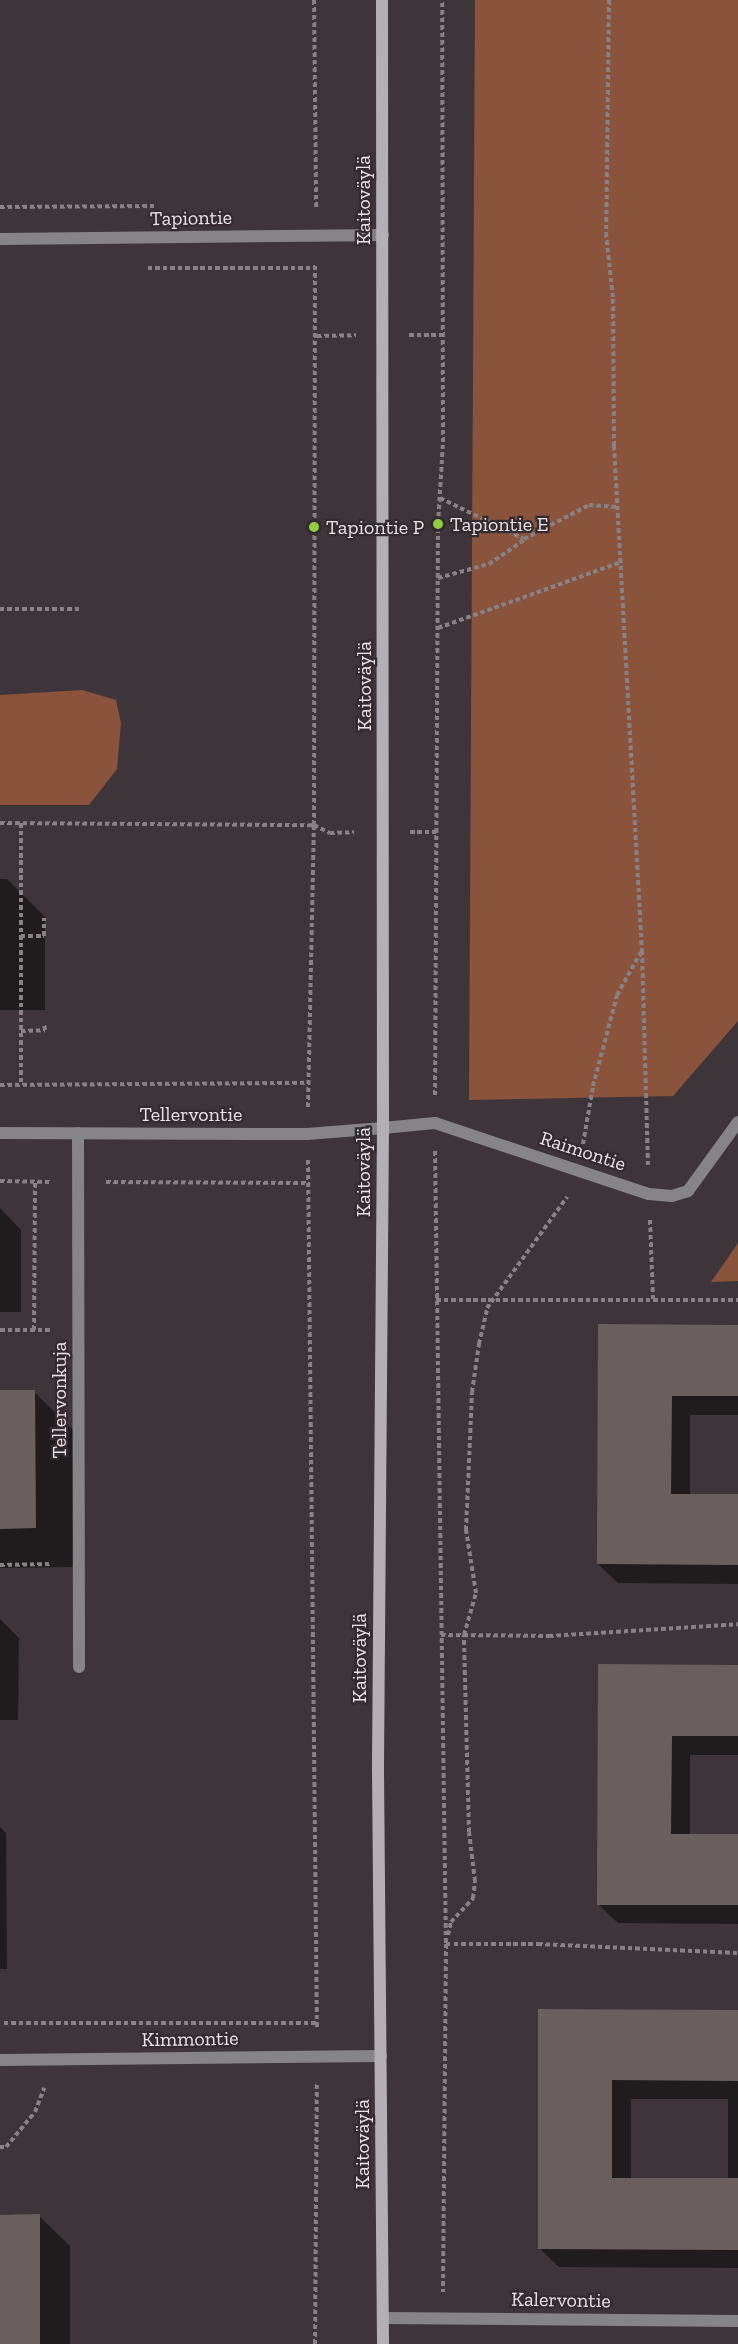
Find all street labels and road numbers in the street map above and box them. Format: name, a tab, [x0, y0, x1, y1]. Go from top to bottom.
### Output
street label: Kaitoväylä	[351, 155, 375, 245]
street label: Tapiontie	[150, 205, 232, 231]
street label: Kaitoväylä	[352, 641, 376, 731]
street label: Tellervontie	[140, 1102, 242, 1126]
street label: Raimontie	[537, 1126, 629, 1176]
street label: Kaitoväylä	[351, 1127, 375, 1217]
street label: Tellervonkuja	[47, 1342, 71, 1458]
street label: Kaitoväylä	[347, 1613, 371, 1703]
street label: Kimmontie	[141, 2026, 239, 2052]
street label: Kaitoväylä	[350, 2099, 374, 2189]
street label: Kalervontie	[511, 2287, 611, 2313]

